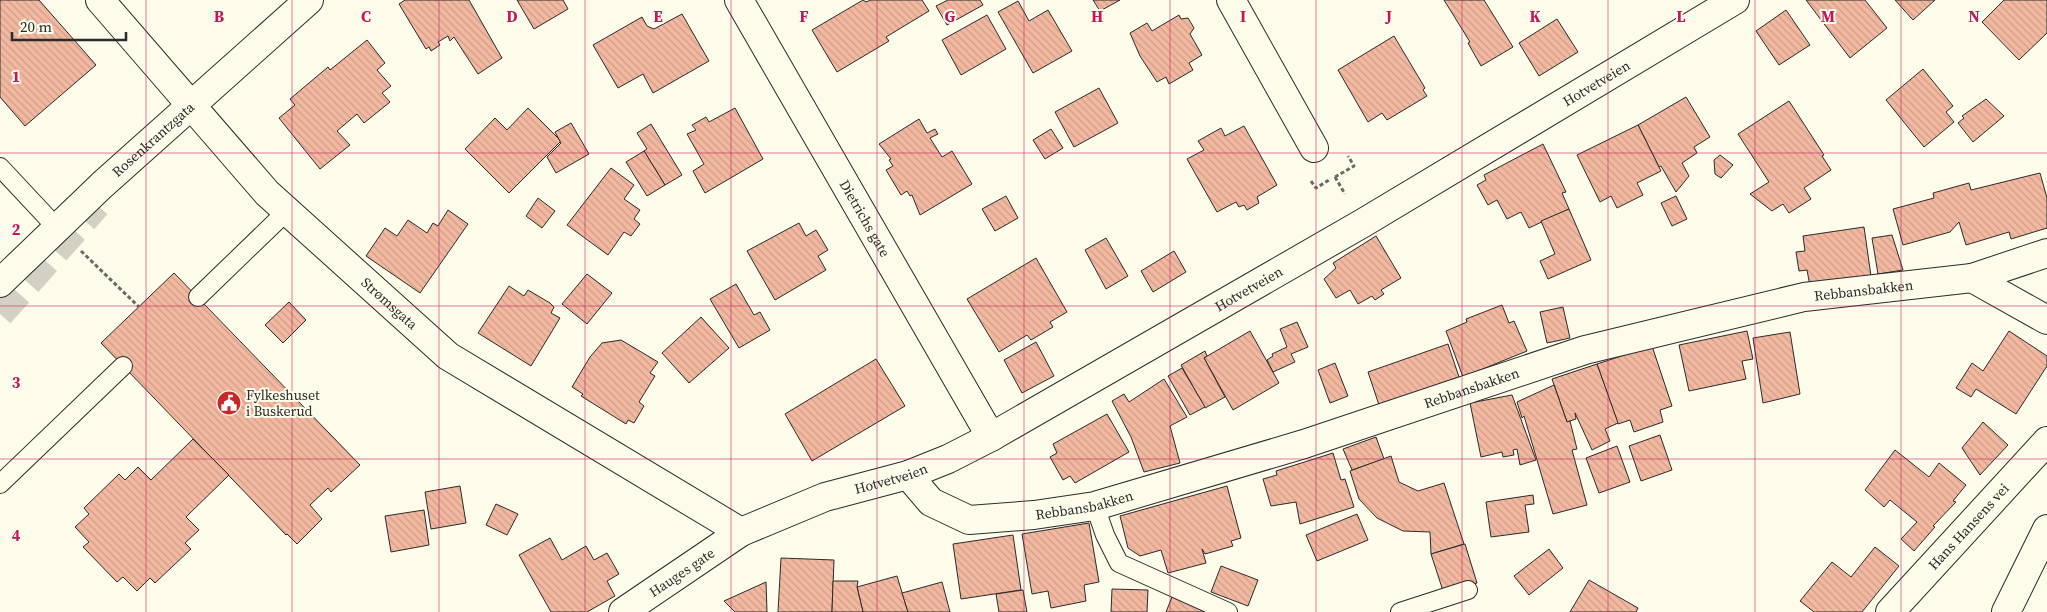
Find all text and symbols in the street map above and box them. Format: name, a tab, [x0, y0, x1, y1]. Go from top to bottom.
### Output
text: B	[214, 5, 225, 27]
text: C	[361, 5, 371, 27]
text: D	[506, 5, 518, 27]
text: E	[653, 5, 663, 27]
text: F	[799, 5, 809, 27]
text: G	[945, 5, 956, 27]
text: H	[1091, 5, 1103, 27]
text: I	[1240, 5, 1246, 27]
text: J	[1385, 5, 1392, 27]
text: K	[1529, 5, 1541, 27]
text: L	[1676, 5, 1686, 27]
text: M	[1821, 5, 1835, 27]
text: N	[1968, 5, 1980, 27]
scale bar	[12, 10, 126, 42]
text: 20 m	[20, 16, 52, 37]
street label: Hotvetveien	[1559, 55, 1634, 111]
text: 1	[12, 65, 20, 87]
street label: Rosenkrantzgata	[108, 97, 199, 181]
street label: Dietrichs gate	[835, 176, 895, 261]
text: 2	[12, 218, 21, 240]
street label: Hotvetveien	[1211, 261, 1287, 316]
street label: Strømsgata	[357, 273, 423, 335]
street label: Rebbansbakken	[1813, 275, 1915, 306]
street label: Rebbansbakken	[1421, 363, 1522, 413]
text: 3	[12, 371, 21, 393]
place label: Fylkeshuset i Buskerud	[246, 385, 320, 421]
public building icon: Fylkeshuset i Buskerud	[216, 390, 242, 416]
street label: Hotvetveien	[852, 458, 931, 499]
street label: Hans Hansens vei	[1924, 479, 2013, 574]
street label: Rebbansbakken	[1034, 485, 1136, 525]
text: 4	[12, 524, 21, 546]
street label: Hauges gate	[645, 543, 719, 602]

